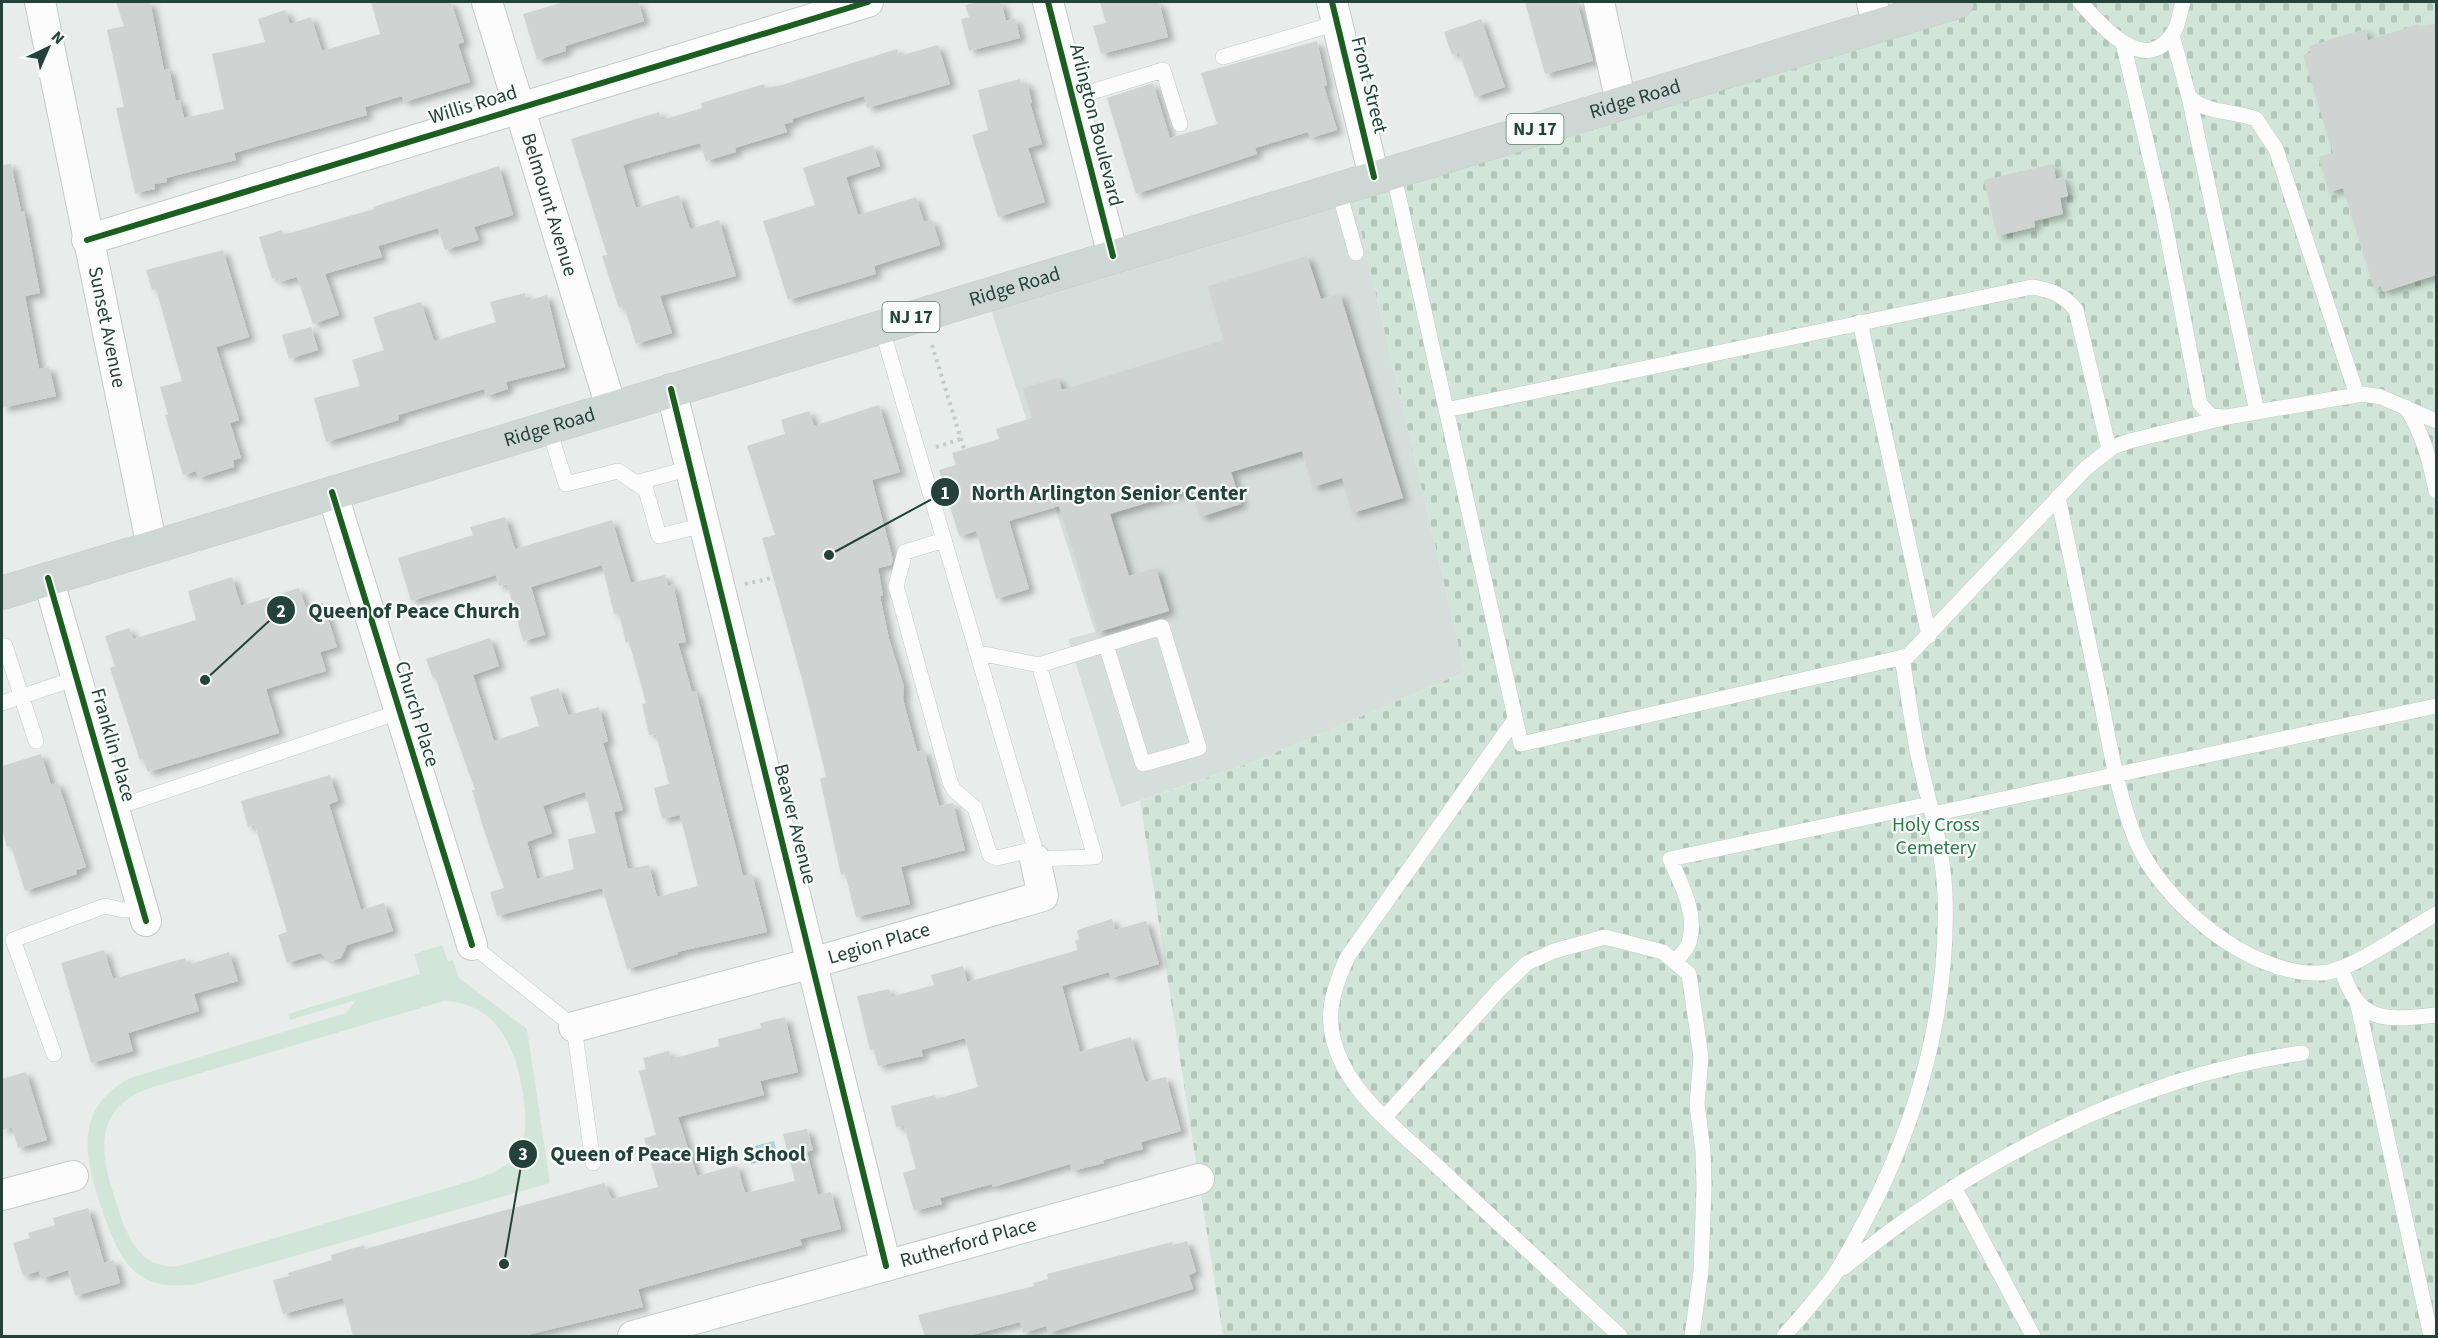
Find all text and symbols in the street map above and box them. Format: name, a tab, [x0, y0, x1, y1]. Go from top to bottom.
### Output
north arrow	[18, 18, 78, 78]
text: N	[46, 26, 69, 50]
street label: Front Street	[1343, 34, 1395, 137]
street label: Arlington Boulevard	[1062, 41, 1130, 209]
street label: Ridge Road	[1586, 72, 1684, 126]
street label: Willis Road	[425, 78, 521, 132]
road number: NJ 17	[1506, 114, 1564, 144]
street label: Belmount Avenue	[514, 130, 584, 280]
street label: Ridge Road	[966, 260, 1064, 314]
street label: Sunset Avenue	[81, 264, 133, 390]
road number: NJ 17	[882, 302, 940, 332]
street label: Ridge Road	[500, 400, 599, 455]
callout: North Arlington Senior Center	[930, 473, 1259, 512]
text: North Arlington Senior Center	[971, 478, 1248, 508]
text: 1	[940, 481, 950, 506]
callout: Queen of Peace Church	[266, 591, 531, 630]
text: Queen of Peace Church	[308, 596, 520, 626]
text: 2	[276, 599, 286, 624]
street label: Church Place	[388, 658, 446, 770]
street label: Franklin Place	[83, 685, 143, 805]
street label: Beaver Avenue	[767, 761, 824, 887]
park label: Holy Cross Cemetery	[1892, 811, 1980, 862]
street label: Legion Place	[824, 916, 933, 972]
callout: Queen of Peace High School	[508, 1134, 817, 1173]
text: Queen of Peace High School	[550, 1139, 806, 1169]
text: 3	[518, 1142, 528, 1167]
street label: Rutherford Place	[897, 1211, 1040, 1275]

